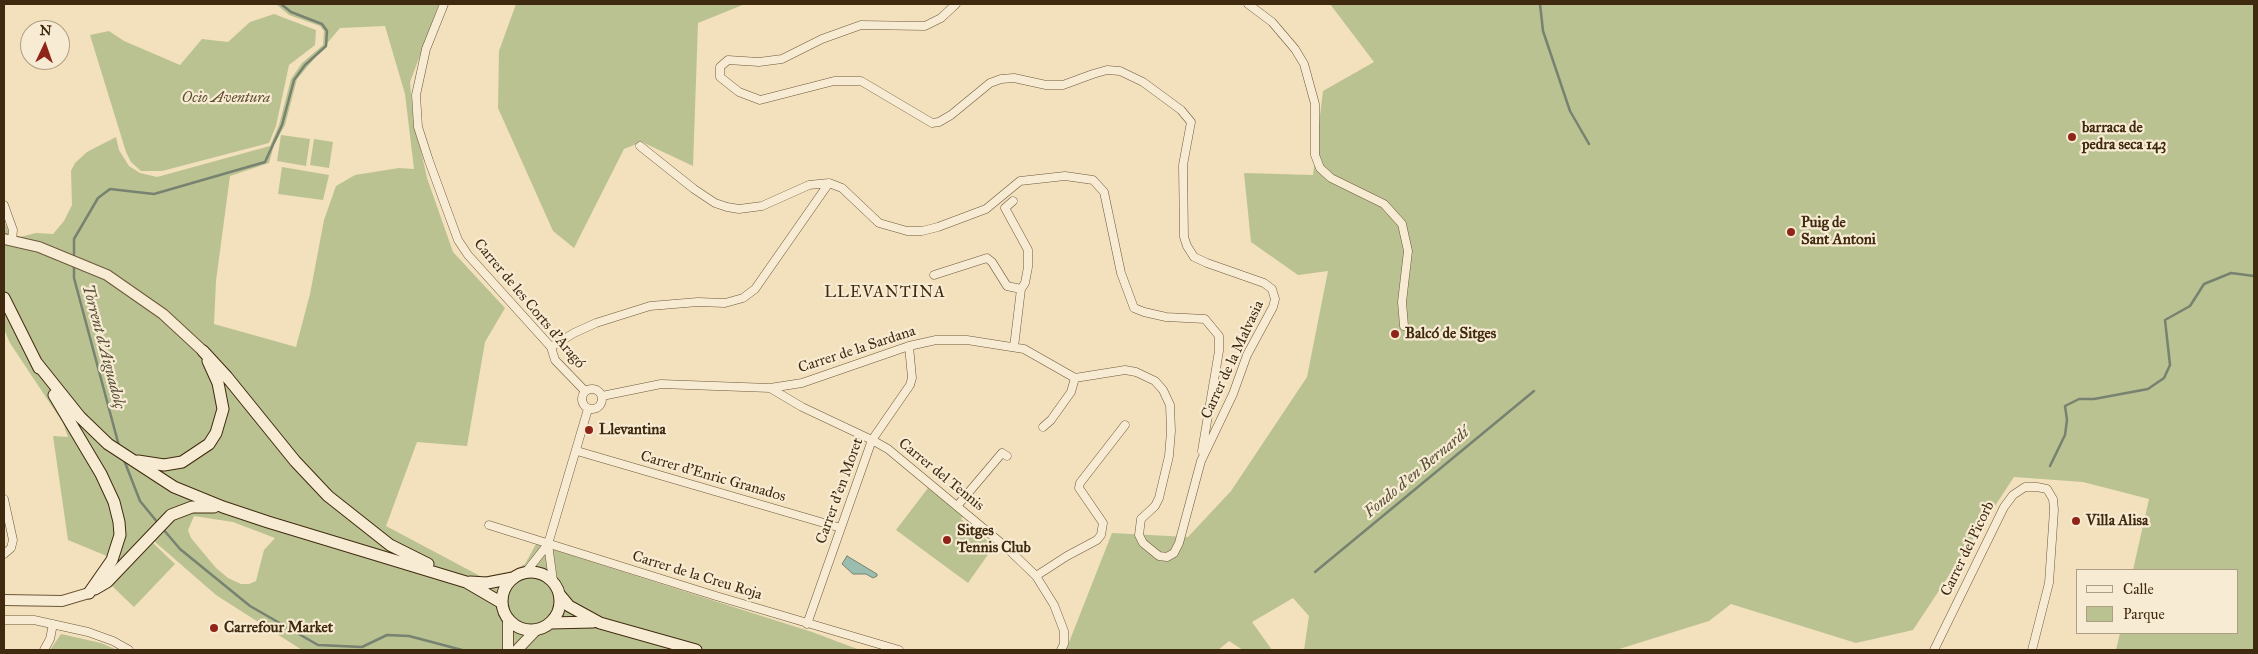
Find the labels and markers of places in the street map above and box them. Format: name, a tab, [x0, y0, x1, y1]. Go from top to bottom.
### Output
place label: barraca de pedra seca 143	[2082, 119, 2166, 154]
marker: barraca de pedra seca 143	[2066, 131, 2078, 143]
place label: Puig de Sant Antoni	[1801, 214, 1876, 249]
marker: Puig de Sant Antoni	[1785, 226, 1797, 238]
place label: Balcó de Sitges	[1405, 325, 1496, 343]
marker: Balcó de Sitges	[1389, 328, 1401, 340]
place label: Llevantina	[599, 421, 666, 439]
marker: Llevantina	[583, 424, 595, 436]
place label: Villa Alisa	[2086, 512, 2148, 530]
marker: Villa Alisa	[2070, 515, 2082, 527]
place label: Sitges Tennis Club	[957, 522, 1031, 557]
marker: Sitges Tennis Club	[941, 534, 953, 546]
place label: Carrefour Market	[224, 619, 333, 637]
marker: Carrefour Market	[208, 622, 220, 634]

